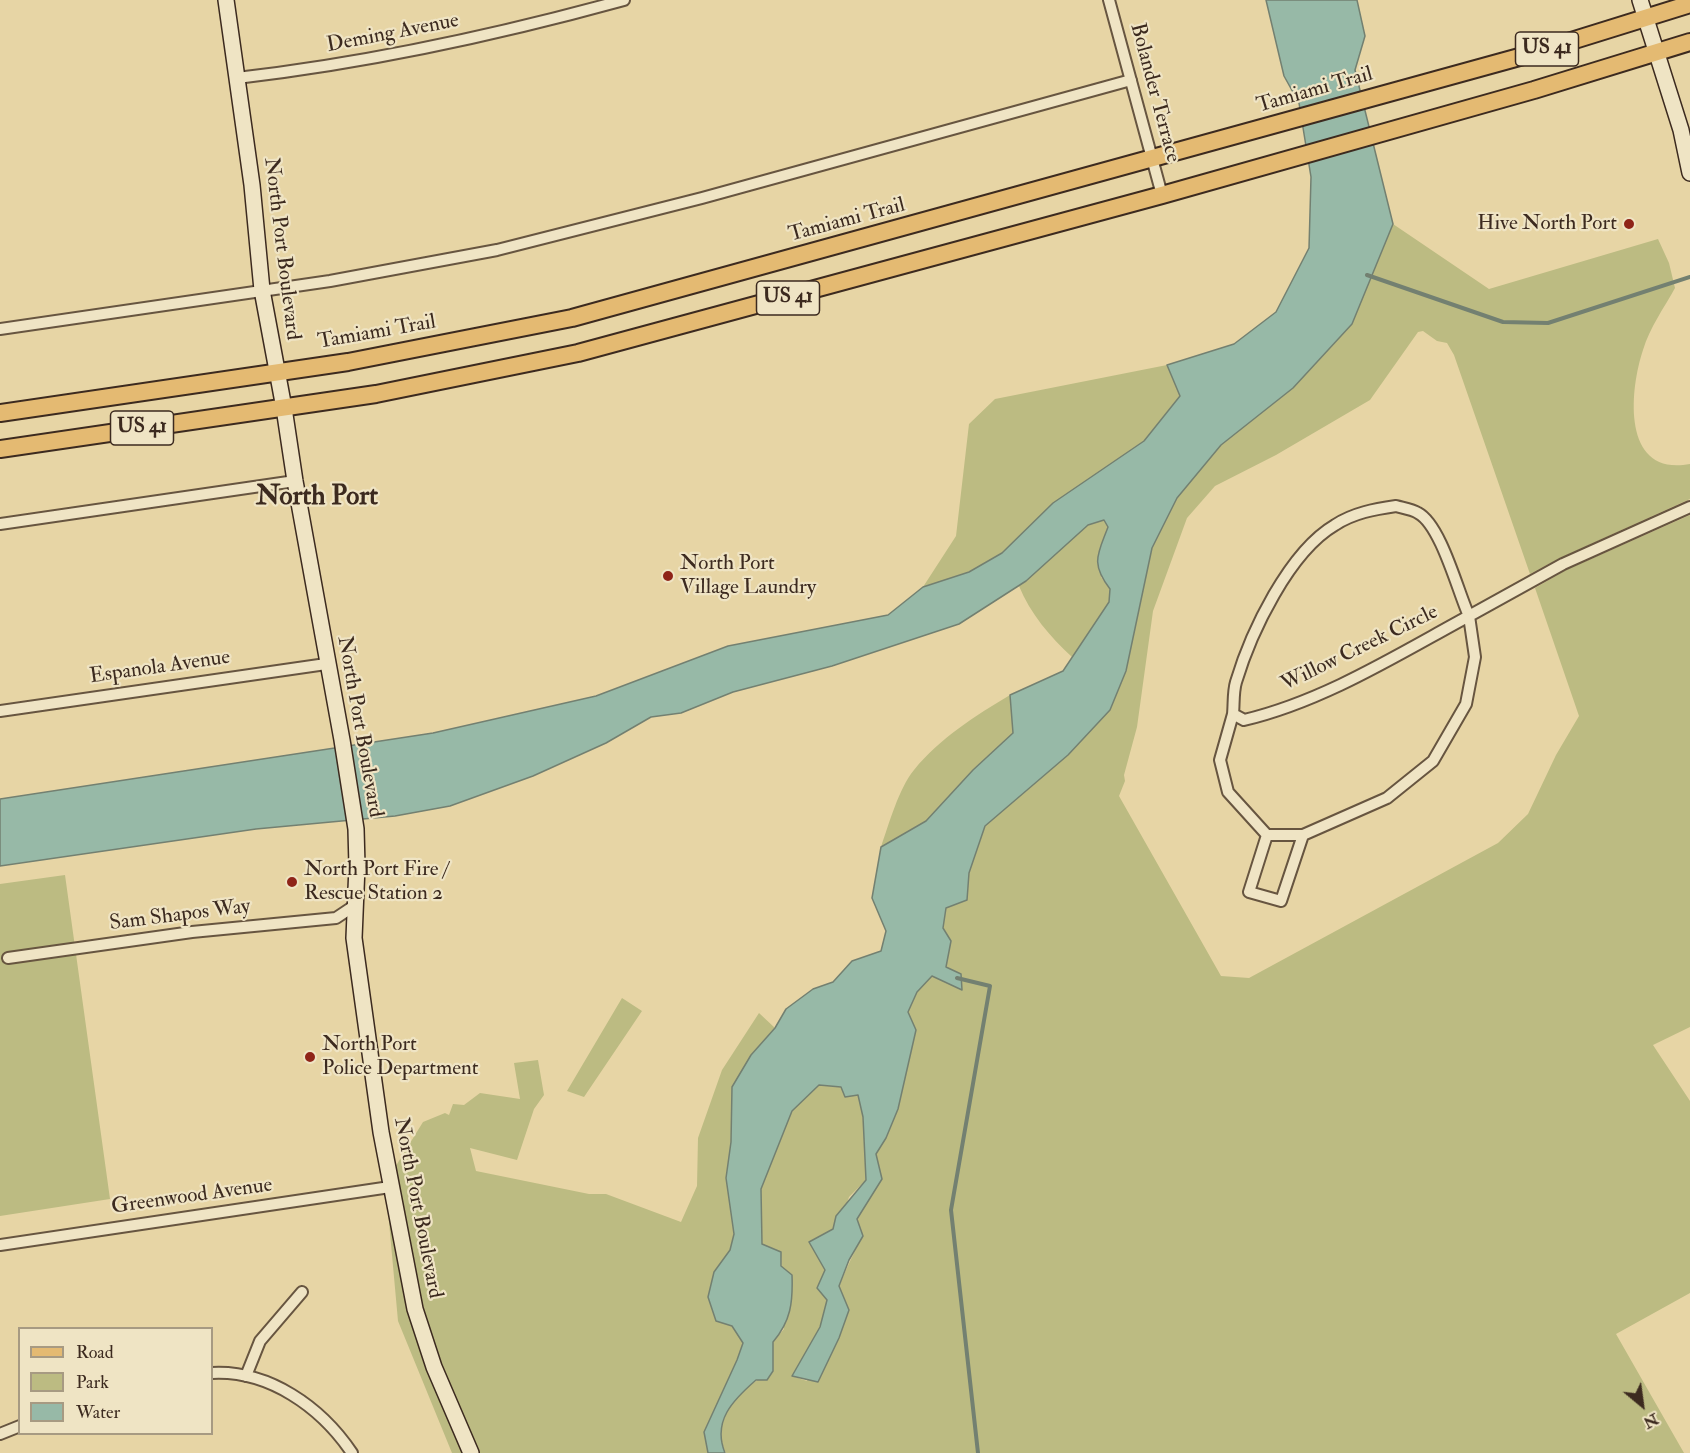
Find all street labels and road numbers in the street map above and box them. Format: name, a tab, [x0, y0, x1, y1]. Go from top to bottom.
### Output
street label: Deming Avenue	[325, 9, 461, 59]
street label: Bolander Terrace	[1123, 21, 1185, 165]
road number: US 41	[1516, 32, 1578, 66]
street label: Tamiami Trail	[1254, 62, 1376, 120]
street label: North Port Boulevard	[257, 156, 305, 342]
street label: Tamiami Trail	[786, 193, 908, 249]
road number: US 41	[756, 281, 820, 315]
street label: Tamiami Trail	[316, 310, 438, 356]
road number: US 41	[110, 411, 174, 445]
street label: Willow Creek Circle	[1278, 600, 1442, 698]
street label: North Port Boulevard	[331, 634, 387, 820]
street label: Espanola Avenue	[88, 646, 232, 690]
street label: Sam Shapos Way	[108, 895, 252, 937]
street label: North Port Boulevard	[387, 1115, 447, 1301]
street label: Greenwood Avenue	[110, 1173, 274, 1221]

